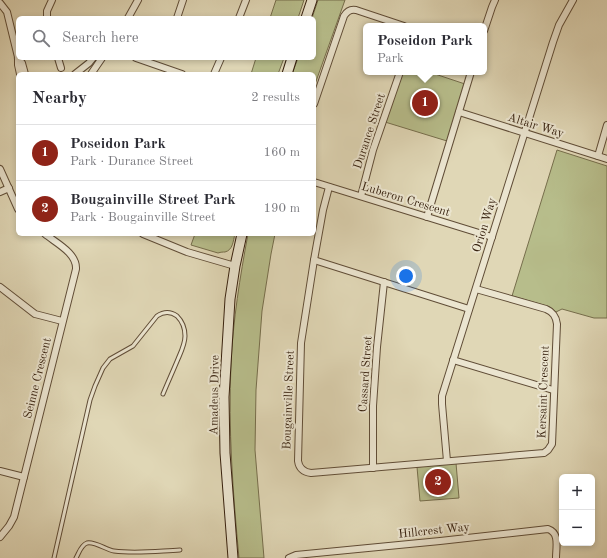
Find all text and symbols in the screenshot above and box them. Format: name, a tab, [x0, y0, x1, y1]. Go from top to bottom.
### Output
search box	[16, 16, 316, 60]
popup	[363, 23, 487, 75]
icon: search	[30, 27, 52, 49]
text: Search here	[62, 31, 139, 46]
text: Poseidon Park	[377, 34, 473, 49]
text: Park	[377, 52, 404, 65]
pin: 1	[412, 88, 438, 118]
text: Nearby	[32, 90, 87, 107]
text: 2 results	[251, 91, 300, 104]
street label: Durance Street	[352, 92, 388, 171]
street label: Altair Way	[506, 112, 566, 140]
text: Poseidon Park	[70, 137, 166, 152]
text: 1	[41, 146, 49, 159]
text: 160 m	[263, 146, 300, 159]
text: Park · Durance Street	[70, 155, 193, 168]
street label: Luberon Crescent	[360, 181, 451, 219]
text: Bougainville Street Park	[70, 193, 236, 208]
street label: Orion Way	[471, 196, 499, 254]
text: 2	[41, 202, 49, 215]
text: 190 m	[263, 202, 300, 215]
text: Park · Bougainville Street	[70, 211, 216, 224]
your location	[396, 266, 416, 286]
street label: Cassard Street	[357, 335, 375, 413]
street label: Seinne Crescent	[22, 336, 54, 420]
street label: Kersaint Crescent	[536, 345, 552, 439]
street label: Bougainville Street	[281, 350, 297, 450]
street label: Amadeus Drive	[208, 354, 222, 435]
pin: 2	[425, 467, 451, 497]
map controls	[559, 474, 595, 546]
button: +	[559, 474, 595, 510]
button: −	[559, 510, 595, 546]
street label: Hillcrest Way	[398, 521, 471, 541]

